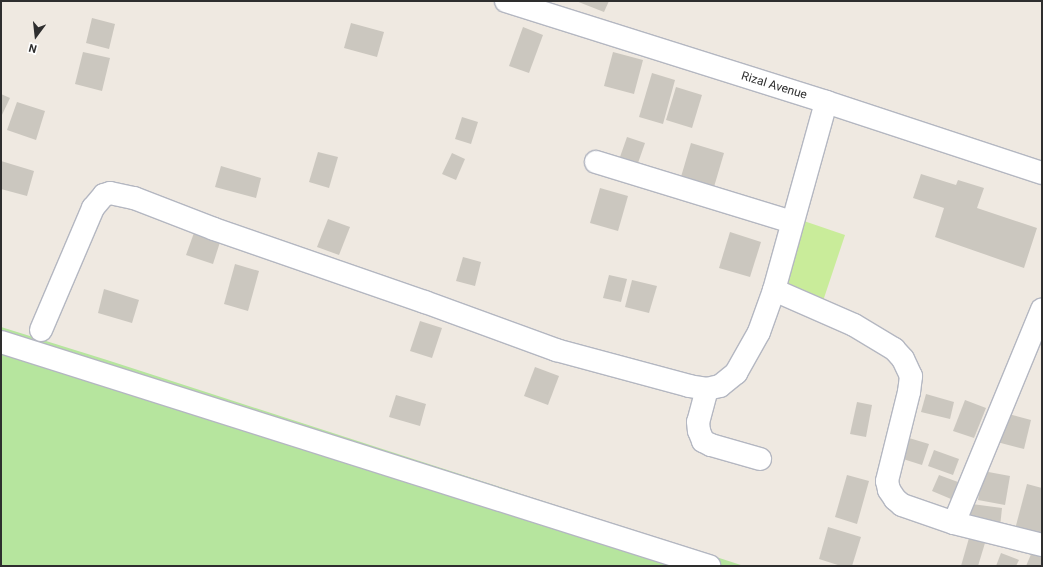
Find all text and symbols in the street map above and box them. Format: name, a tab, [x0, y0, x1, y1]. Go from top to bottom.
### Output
north arrow	[16, 16, 56, 56]
text: N	[27, 41, 38, 55]
street label: Rizal Avenue	[739, 69, 809, 103]

